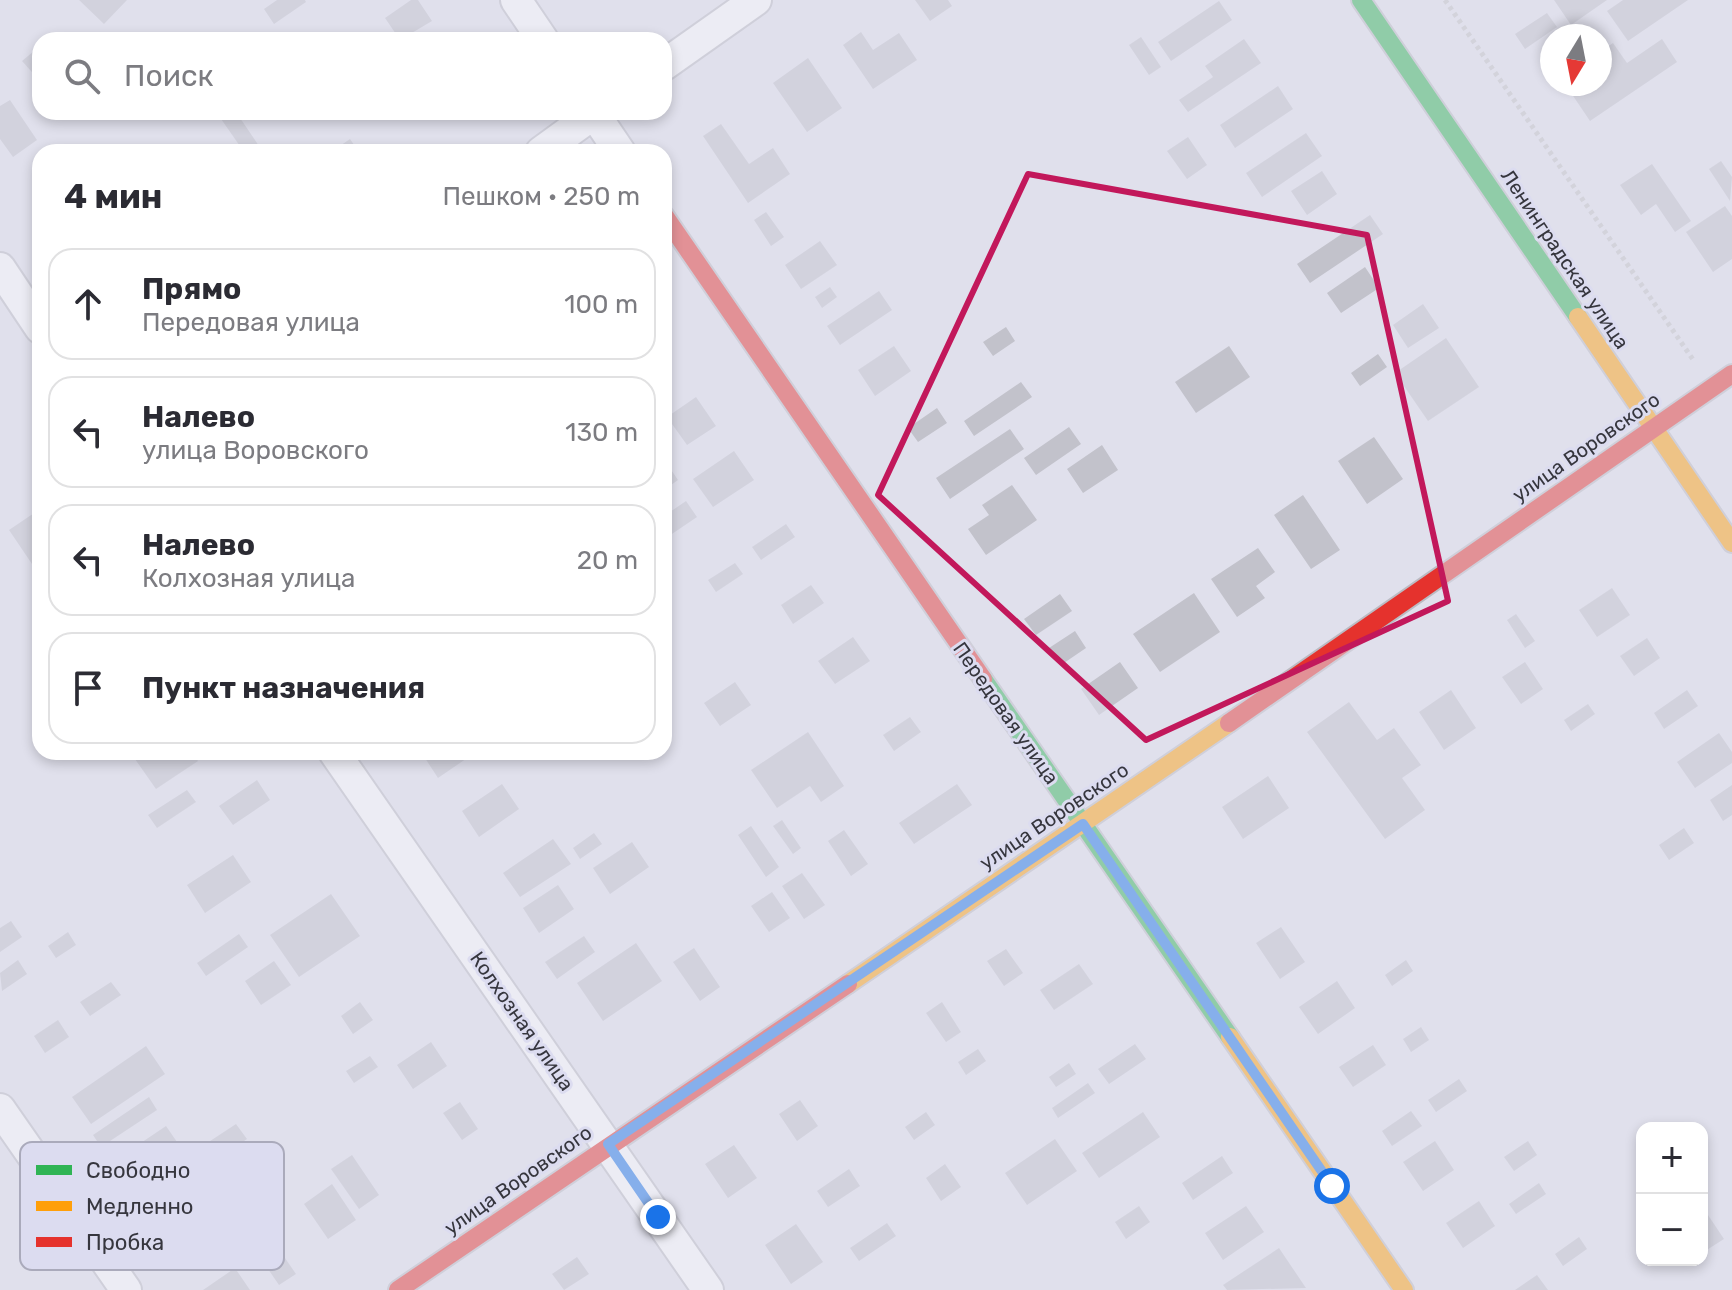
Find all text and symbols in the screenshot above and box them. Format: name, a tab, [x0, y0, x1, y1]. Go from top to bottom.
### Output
north arrow	[1540, 24, 1612, 96]
search box	[32, 32, 672, 120]
icon: search	[60, 54, 104, 98]
text: Поиск	[124, 58, 214, 94]
street label: Ленинградская улица	[1496, 165, 1634, 353]
text: 4 мин	[64, 176, 162, 217]
text: Пешком · 250 m	[442, 181, 640, 212]
text: Прямо	[142, 271, 241, 307]
icon: ahead	[66, 282, 110, 326]
text: 100 m	[564, 289, 638, 320]
text: Передовая улица	[142, 307, 360, 338]
street label: улица Воровского	[1508, 387, 1664, 507]
text: Налево	[142, 399, 255, 435]
icon: left	[66, 410, 110, 454]
text: 130 m	[565, 417, 638, 448]
text: улица Воровского	[142, 435, 369, 466]
text: Налево	[142, 527, 255, 563]
icon: left	[66, 538, 110, 582]
text: 20 m	[577, 545, 638, 576]
text: Колхозная улица	[142, 563, 355, 594]
street label: Передовая улица	[948, 637, 1064, 789]
icon: arrive	[66, 666, 110, 710]
text: Пункт назначения	[142, 670, 425, 706]
street label: улица Воровского	[975, 757, 1133, 875]
street label: Колхозная улица	[465, 947, 579, 1095]
street label: улица Воровского	[440, 1120, 596, 1240]
map controls	[1636, 1122, 1708, 1266]
button: +	[1636, 1122, 1708, 1194]
legend	[20, 1142, 284, 1270]
text: Свободно	[86, 1157, 190, 1184]
route start	[1314, 1168, 1350, 1204]
text: Медленно	[86, 1193, 194, 1220]
button: −	[1636, 1194, 1708, 1266]
route end	[640, 1199, 676, 1235]
text: Пробка	[86, 1229, 164, 1256]

